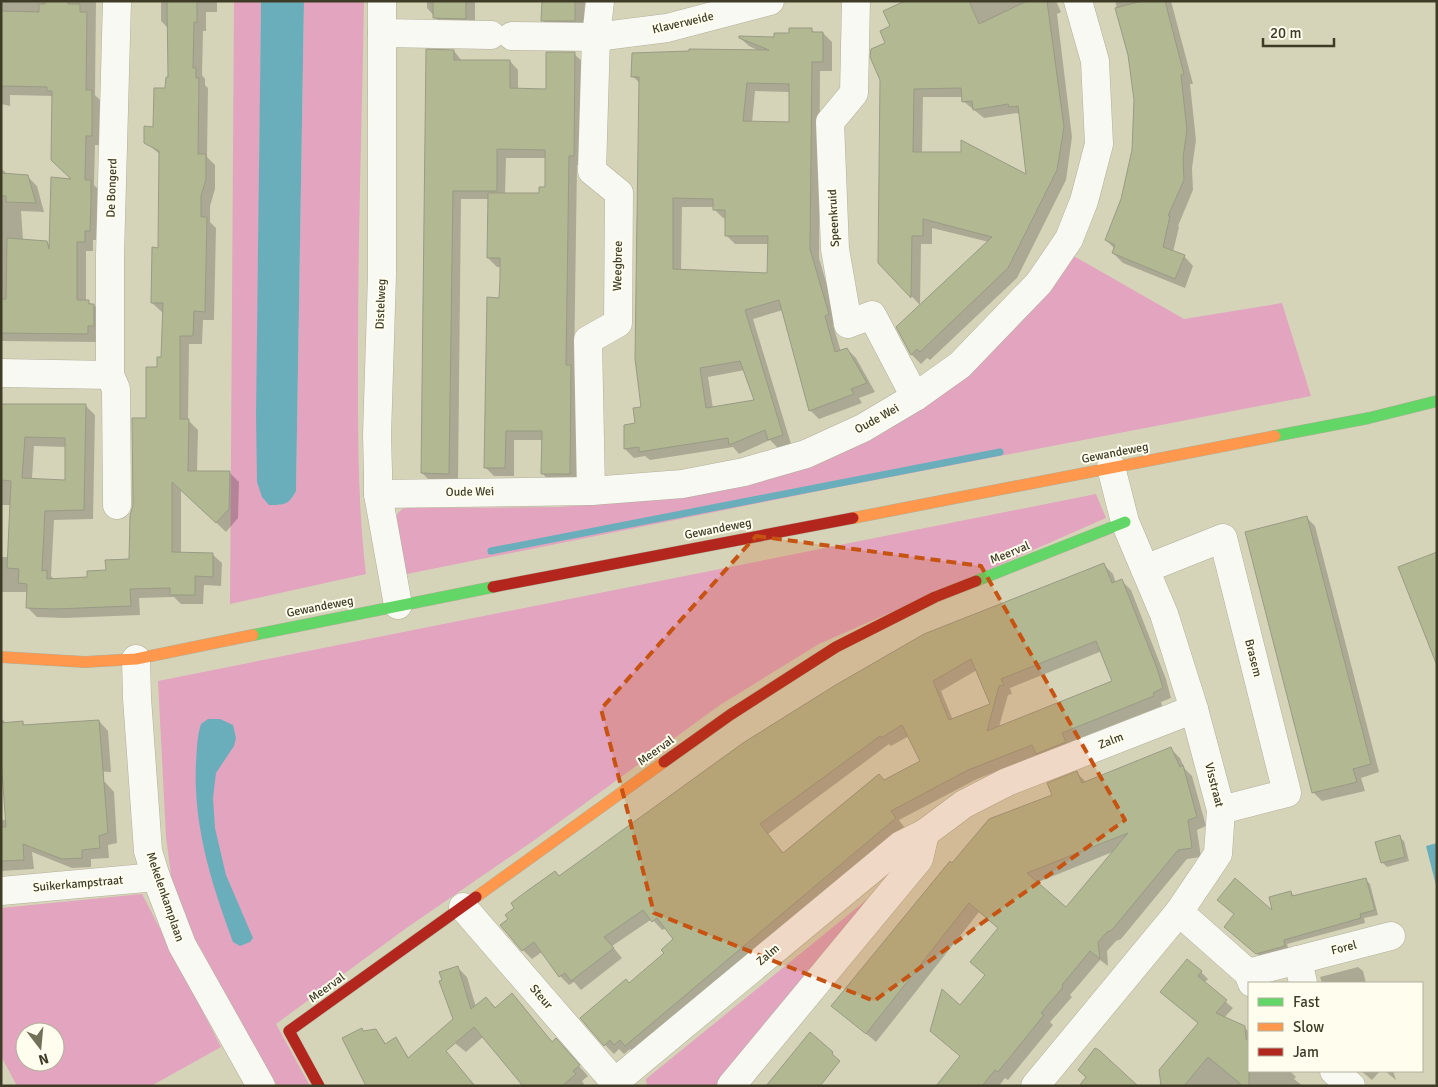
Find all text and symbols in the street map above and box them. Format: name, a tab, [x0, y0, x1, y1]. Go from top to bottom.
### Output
street label: Klaverweide	[651, 9, 715, 37]
scale bar	[1263, 15, 1334, 47]
text: 20 m	[1270, 24, 1301, 42]
street label: De Bongerd	[103, 158, 121, 218]
street label: Speenkruid	[825, 189, 843, 247]
street label: Weegbree	[610, 241, 626, 291]
street label: Distelweg	[373, 278, 389, 330]
street label: Oude Wei	[852, 401, 902, 437]
street label: Gewandeweg	[1080, 439, 1150, 467]
street label: Oude Wei	[446, 484, 494, 500]
street label: Gewandeweg	[683, 515, 753, 543]
street label: Meerval	[988, 538, 1032, 568]
street label: Gewandeweg	[285, 593, 355, 621]
street label: Brasem	[1241, 638, 1265, 678]
street label: Zalm	[1096, 729, 1126, 753]
street label: Meerval	[635, 732, 678, 769]
street label: Visstraat	[1201, 761, 1227, 809]
street label: Mekelenkamplaan	[143, 850, 187, 944]
street label: Suikerkampstraat	[32, 873, 124, 895]
street label: Forel	[1330, 937, 1359, 958]
street label: Zalm	[753, 941, 783, 969]
street label: Meerval	[306, 969, 349, 1006]
street label: Steur	[526, 982, 556, 1013]
legend	[1248, 982, 1423, 1072]
text: Fast	[1293, 993, 1320, 1011]
text: Slow	[1293, 1018, 1324, 1036]
north arrow	[15, 1022, 65, 1072]
text: Jam	[1293, 1043, 1319, 1061]
text: N	[36, 1050, 50, 1069]

